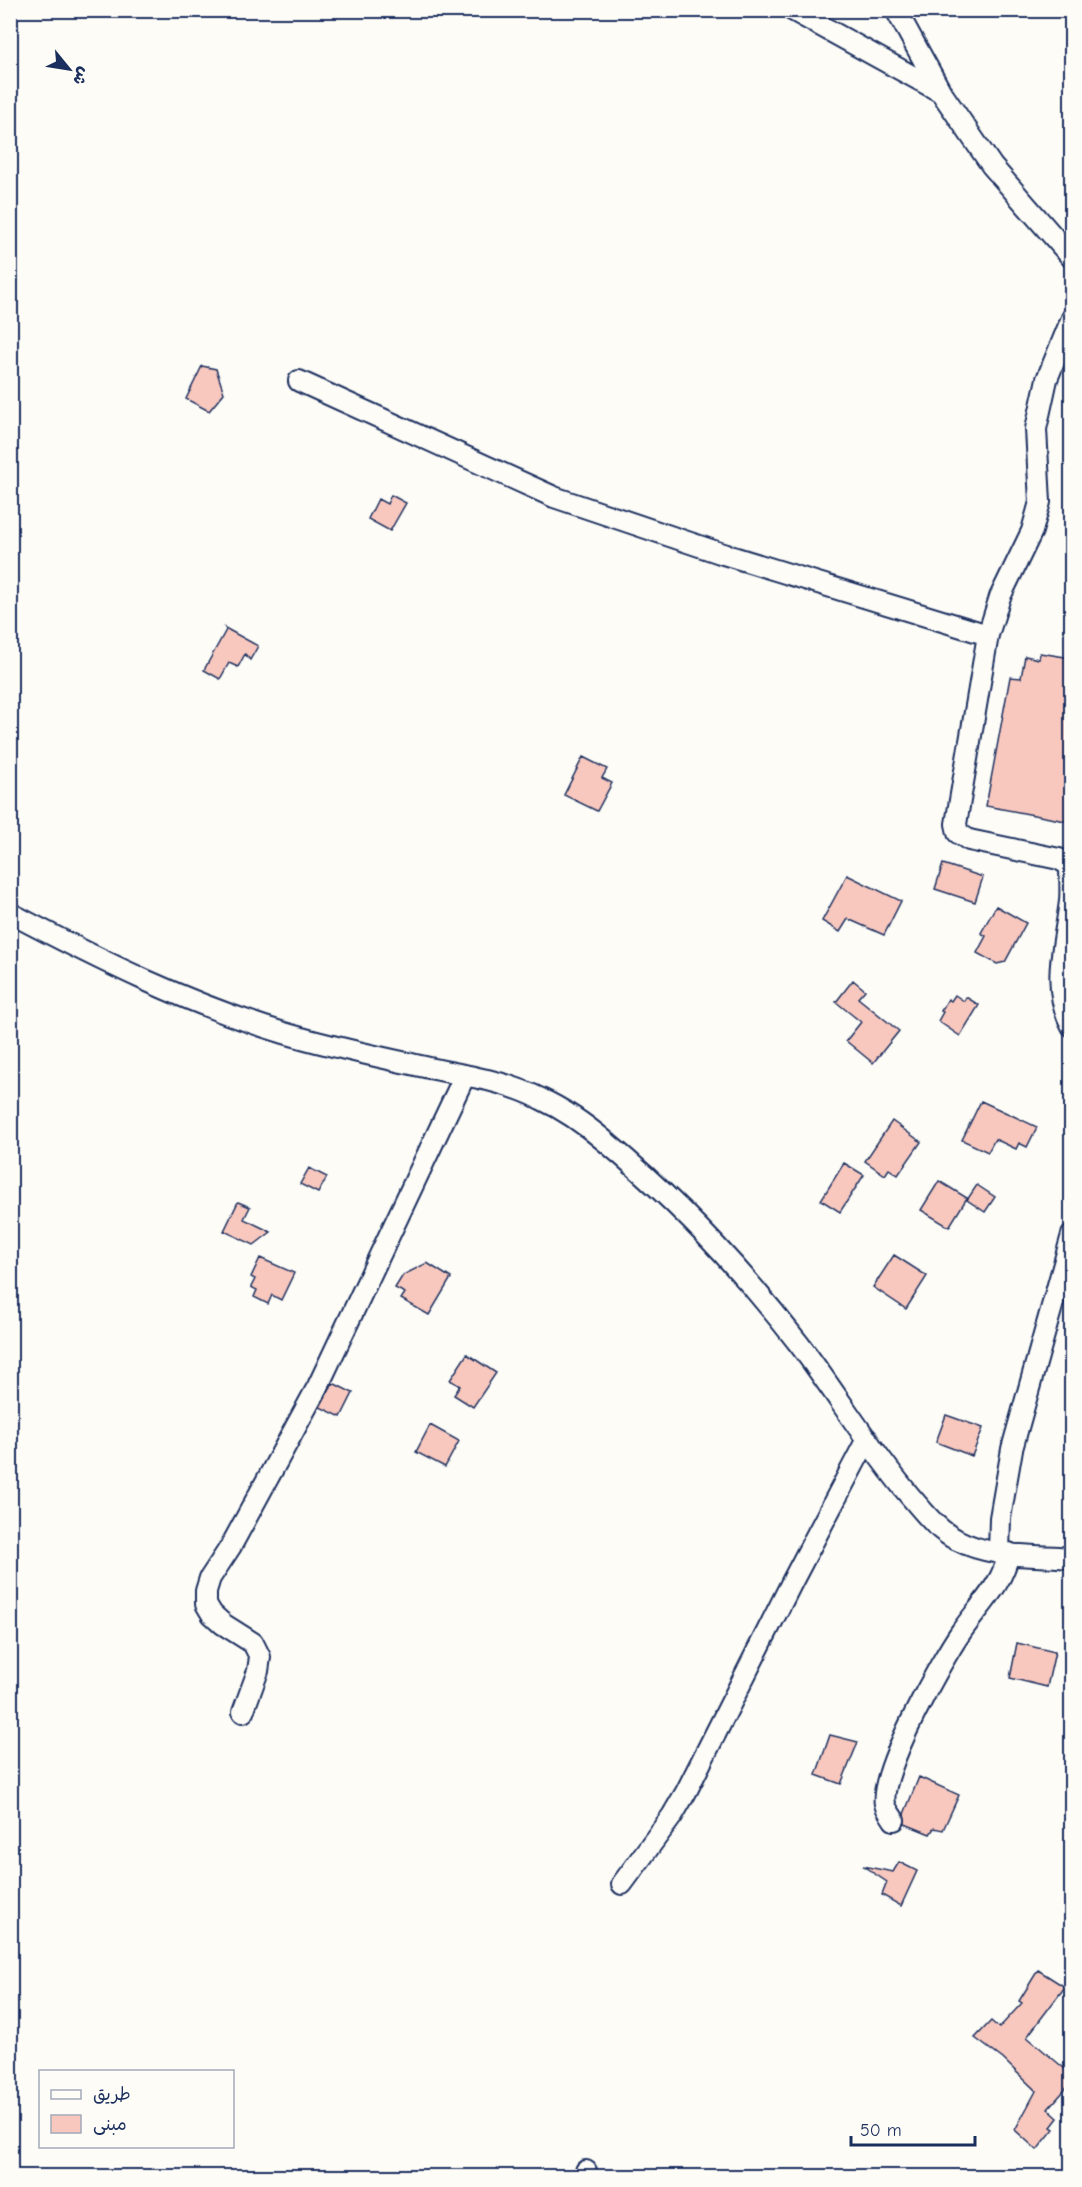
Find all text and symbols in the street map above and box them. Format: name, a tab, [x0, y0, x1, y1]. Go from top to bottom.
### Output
north arrow	[39, 39, 99, 99]
text: ش	[69, 64, 93, 88]
legend	[39, 2070, 234, 2148]
text: طريق	[93, 2084, 131, 2105]
scale bar	[851, 2109, 976, 2147]
text: مبنى	[93, 2114, 127, 2135]
text: 50 m	[860, 2120, 902, 2141]

